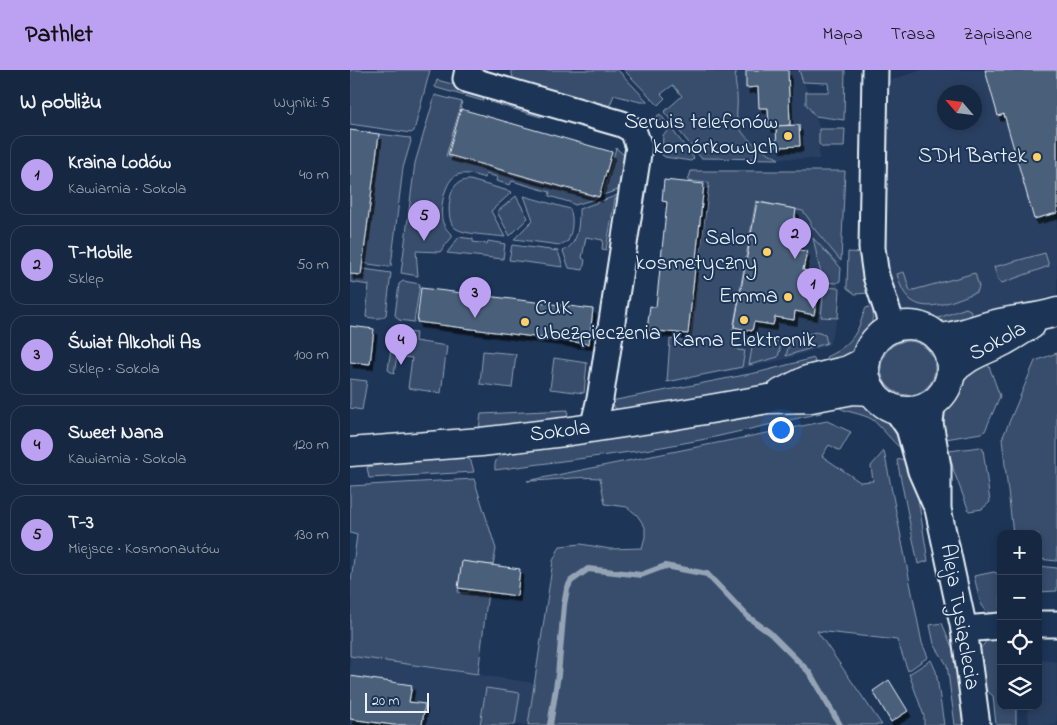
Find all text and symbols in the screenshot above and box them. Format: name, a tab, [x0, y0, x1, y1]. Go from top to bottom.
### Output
text: Pathlet	[25, 18, 93, 53]
text: Mapa	[823, 22, 863, 48]
text: Trasa	[891, 22, 935, 48]
text: Zapisane	[963, 22, 1032, 48]
north arrow	[937, 85, 982, 130]
text: W pobliżu	[20, 88, 102, 118]
text: Wyniki: 5	[274, 91, 330, 115]
place label: Serwis telefonów komórkowych	[624, 107, 778, 165]
marker: Serwis telefonów komórkowych	[782, 130, 794, 142]
place label: SDH Bartek	[918, 141, 1027, 173]
text: Kraina Lodów	[68, 150, 171, 177]
marker: SDH Bartek	[1031, 151, 1043, 163]
text: 1	[34, 163, 40, 187]
text: 40 m	[299, 163, 329, 187]
text: Kawiarnia · Sokola	[68, 177, 186, 201]
pin: 5	[408, 200, 440, 241]
pin: 2	[779, 218, 811, 259]
place label: Salon kosmetyczny	[635, 223, 757, 281]
text: T-Mobile	[68, 240, 132, 267]
marker: Salon kosmetyczny	[761, 246, 773, 258]
text: 2	[33, 253, 41, 277]
text: 50 m	[297, 253, 329, 277]
text: Sklep	[68, 267, 104, 291]
pin: 1	[797, 268, 829, 309]
pin: 3	[459, 277, 491, 318]
place label: Emma	[719, 281, 778, 313]
marker: Emma	[782, 291, 794, 303]
place label: CUK Ubezpieczenia	[535, 293, 661, 350]
marker: Kama Elektronik	[738, 314, 750, 326]
street label: Sokola	[964, 314, 1032, 370]
marker: CUK Ubezpieczenia	[519, 316, 531, 328]
pin: 4	[385, 324, 417, 365]
place label: Kama Elektronik	[672, 325, 816, 357]
text: Świat Alkoholi As	[68, 330, 201, 357]
text: 3	[34, 343, 40, 367]
text: 100 m	[294, 343, 329, 367]
text: Sklep · Sokola	[68, 357, 160, 381]
street label: Sokola	[528, 412, 592, 452]
your location	[768, 417, 794, 443]
text: Sweet Nana	[68, 420, 164, 447]
text: 4	[34, 433, 40, 457]
text: 120 m	[293, 433, 329, 457]
text: Kawiarnia · Sokola	[68, 447, 186, 471]
text: T-3	[68, 510, 94, 537]
text: 5	[32, 523, 42, 547]
text: 130 m	[294, 523, 329, 547]
map controls	[997, 530, 1042, 710]
button: +	[997, 530, 1042, 575]
text: Miejsce · Kosmonautów	[68, 537, 220, 561]
street label: Aleja Tysiąclecia	[929, 541, 988, 693]
button: −	[997, 575, 1042, 620]
button: locate	[997, 620, 1042, 665]
button: layers	[997, 665, 1042, 710]
scale bar	[365, 690, 429, 713]
text: 20 m	[372, 691, 399, 712]

